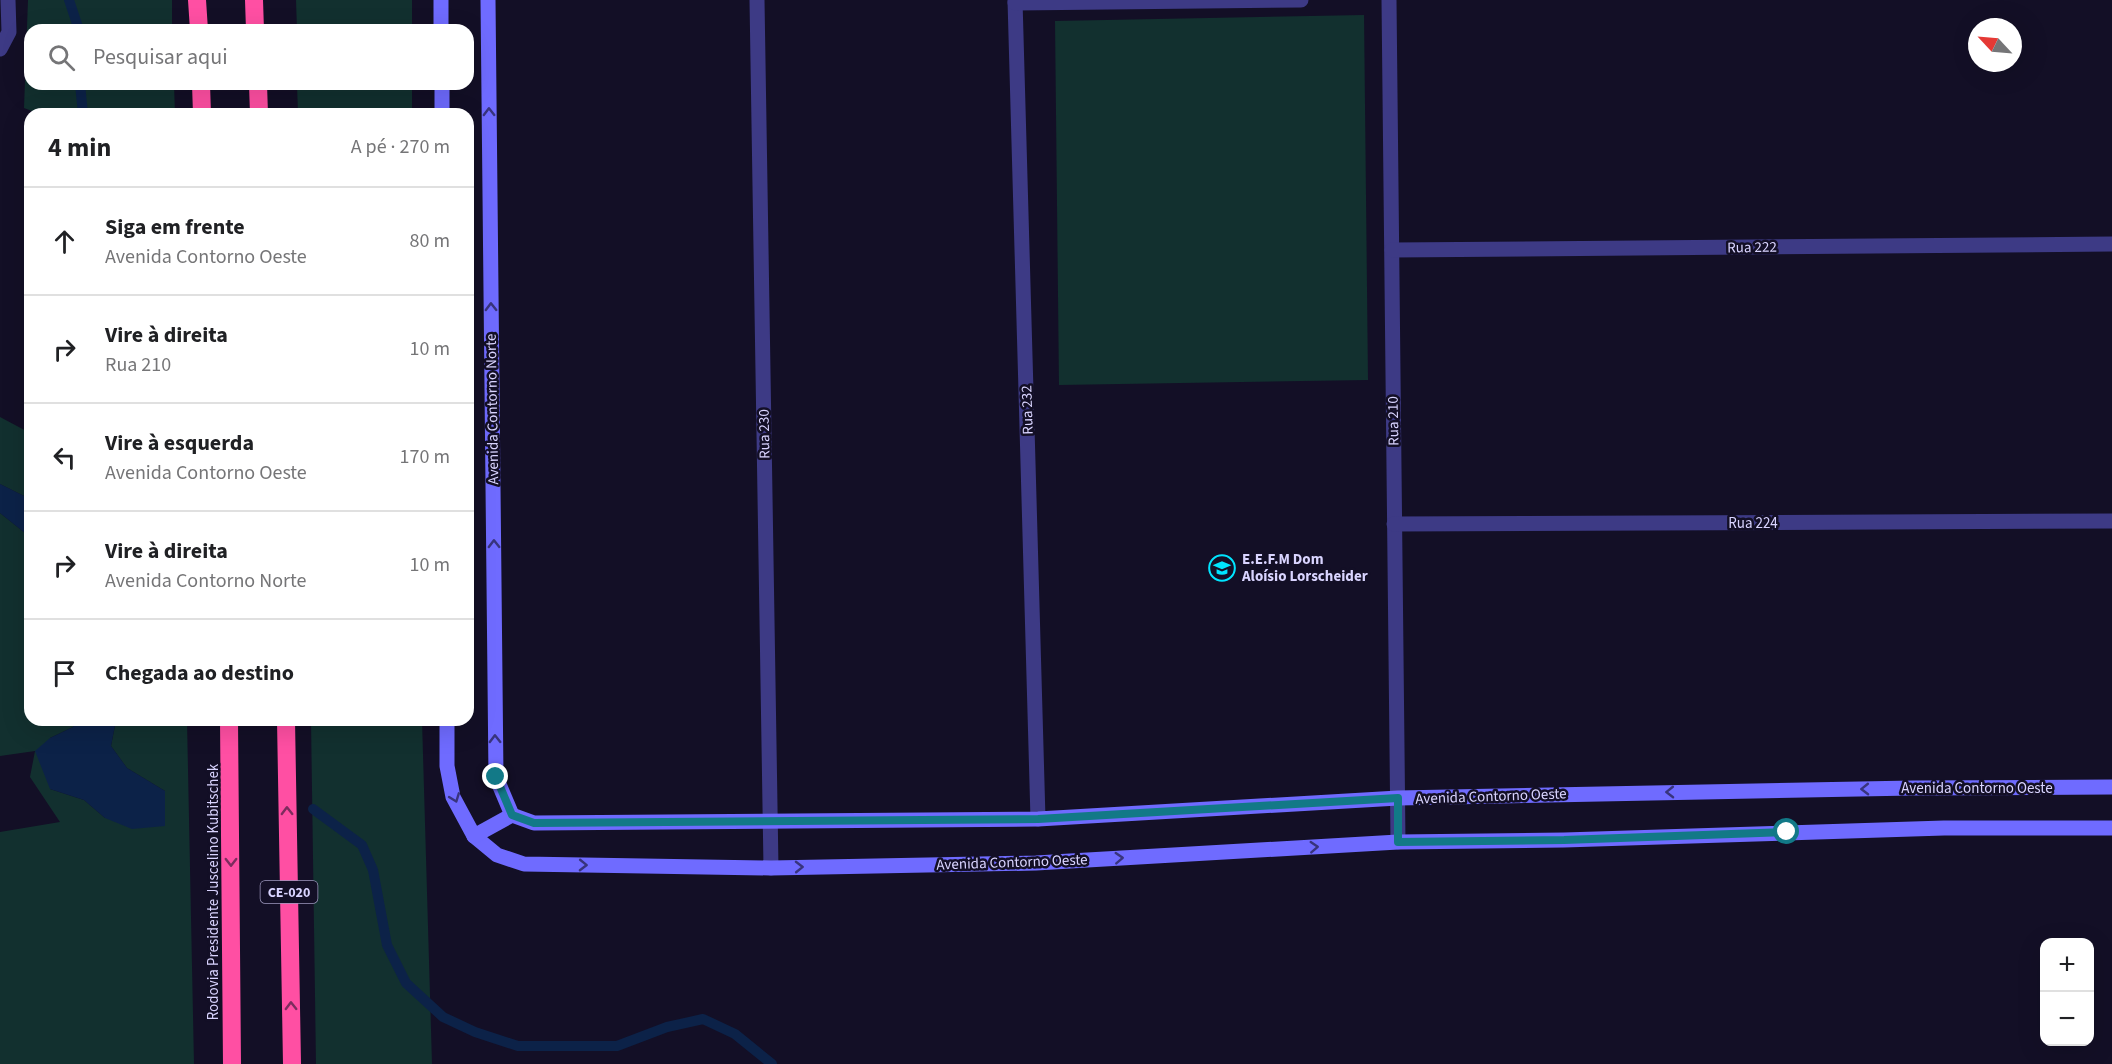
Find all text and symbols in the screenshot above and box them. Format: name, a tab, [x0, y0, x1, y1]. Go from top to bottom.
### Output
north arrow	[1968, 18, 2022, 72]
search box	[24, 24, 474, 90]
icon: search	[45, 41, 78, 74]
text: Pesquisar aqui	[93, 41, 228, 73]
one-way arrow	[483, 108, 495, 117]
text: 4 min	[48, 129, 111, 166]
text: A pé · 270 m	[351, 133, 450, 161]
text: Siga em frente	[105, 211, 245, 243]
icon: ahead	[48, 225, 81, 258]
text: 80 m	[410, 227, 450, 255]
street label: Rua 222	[1727, 237, 1777, 258]
text: Avenida Contorno Oeste	[105, 243, 307, 271]
one-way arrow	[485, 303, 497, 312]
text: Vire à direita	[105, 319, 228, 351]
icon: right	[48, 333, 81, 366]
street label: Avenida Contorno Norte	[481, 333, 504, 485]
text: 10 m	[410, 335, 450, 363]
text: Rua 210	[105, 351, 171, 379]
street label: Rua 232	[1016, 385, 1039, 435]
street label: Rua 210	[1383, 396, 1404, 446]
street label: Rua 230	[754, 409, 775, 459]
text: Vire à esquerda	[105, 427, 254, 459]
icon: left	[48, 441, 81, 474]
text: 170 m	[400, 443, 450, 471]
text: Avenida Contorno Oeste	[105, 459, 307, 487]
street label: Rua 224	[1728, 513, 1778, 534]
text: Vire à direita	[105, 535, 228, 567]
one-way arrow	[487, 540, 500, 549]
icon: right	[48, 549, 81, 582]
place label: E.E.F.M Dom Aloísio Lorscheider	[1241, 549, 1368, 587]
text: 10 m	[410, 551, 450, 579]
school or university icon: E.E.F.M Dom Aloísio Lorscheider	[1207, 553, 1237, 583]
text: Avenida Contorno Norte	[105, 567, 306, 595]
icon: arrive	[48, 657, 81, 690]
text: Chegada ao destino	[105, 657, 294, 689]
one-way arrow	[489, 735, 502, 744]
street label: Rodovia Presidente Juscelino Kubitschek	[203, 763, 224, 1020]
route end	[482, 763, 508, 789]
street label: Avenida Contorno Oeste	[1901, 778, 2053, 799]
street label: Avenida Contorno Oeste	[1415, 783, 1567, 810]
one-way arrow	[1860, 783, 1869, 795]
one-way arrow	[1665, 786, 1674, 798]
one-way arrow	[448, 793, 461, 803]
one-way arrow	[281, 806, 294, 815]
route start	[1773, 818, 1799, 844]
one-way arrow	[1310, 841, 1319, 854]
street label: Avenida Contorno Oeste	[936, 849, 1088, 876]
one-way arrow	[1115, 852, 1124, 865]
one-way arrow	[224, 858, 237, 867]
one-way arrow	[578, 859, 587, 871]
one-way arrow	[794, 861, 803, 874]
road number: CE-020	[260, 881, 318, 903]
map controls	[2040, 938, 2094, 1046]
button: +	[2040, 938, 2094, 992]
button: −	[2040, 992, 2094, 1046]
one-way arrow	[285, 1001, 297, 1010]

